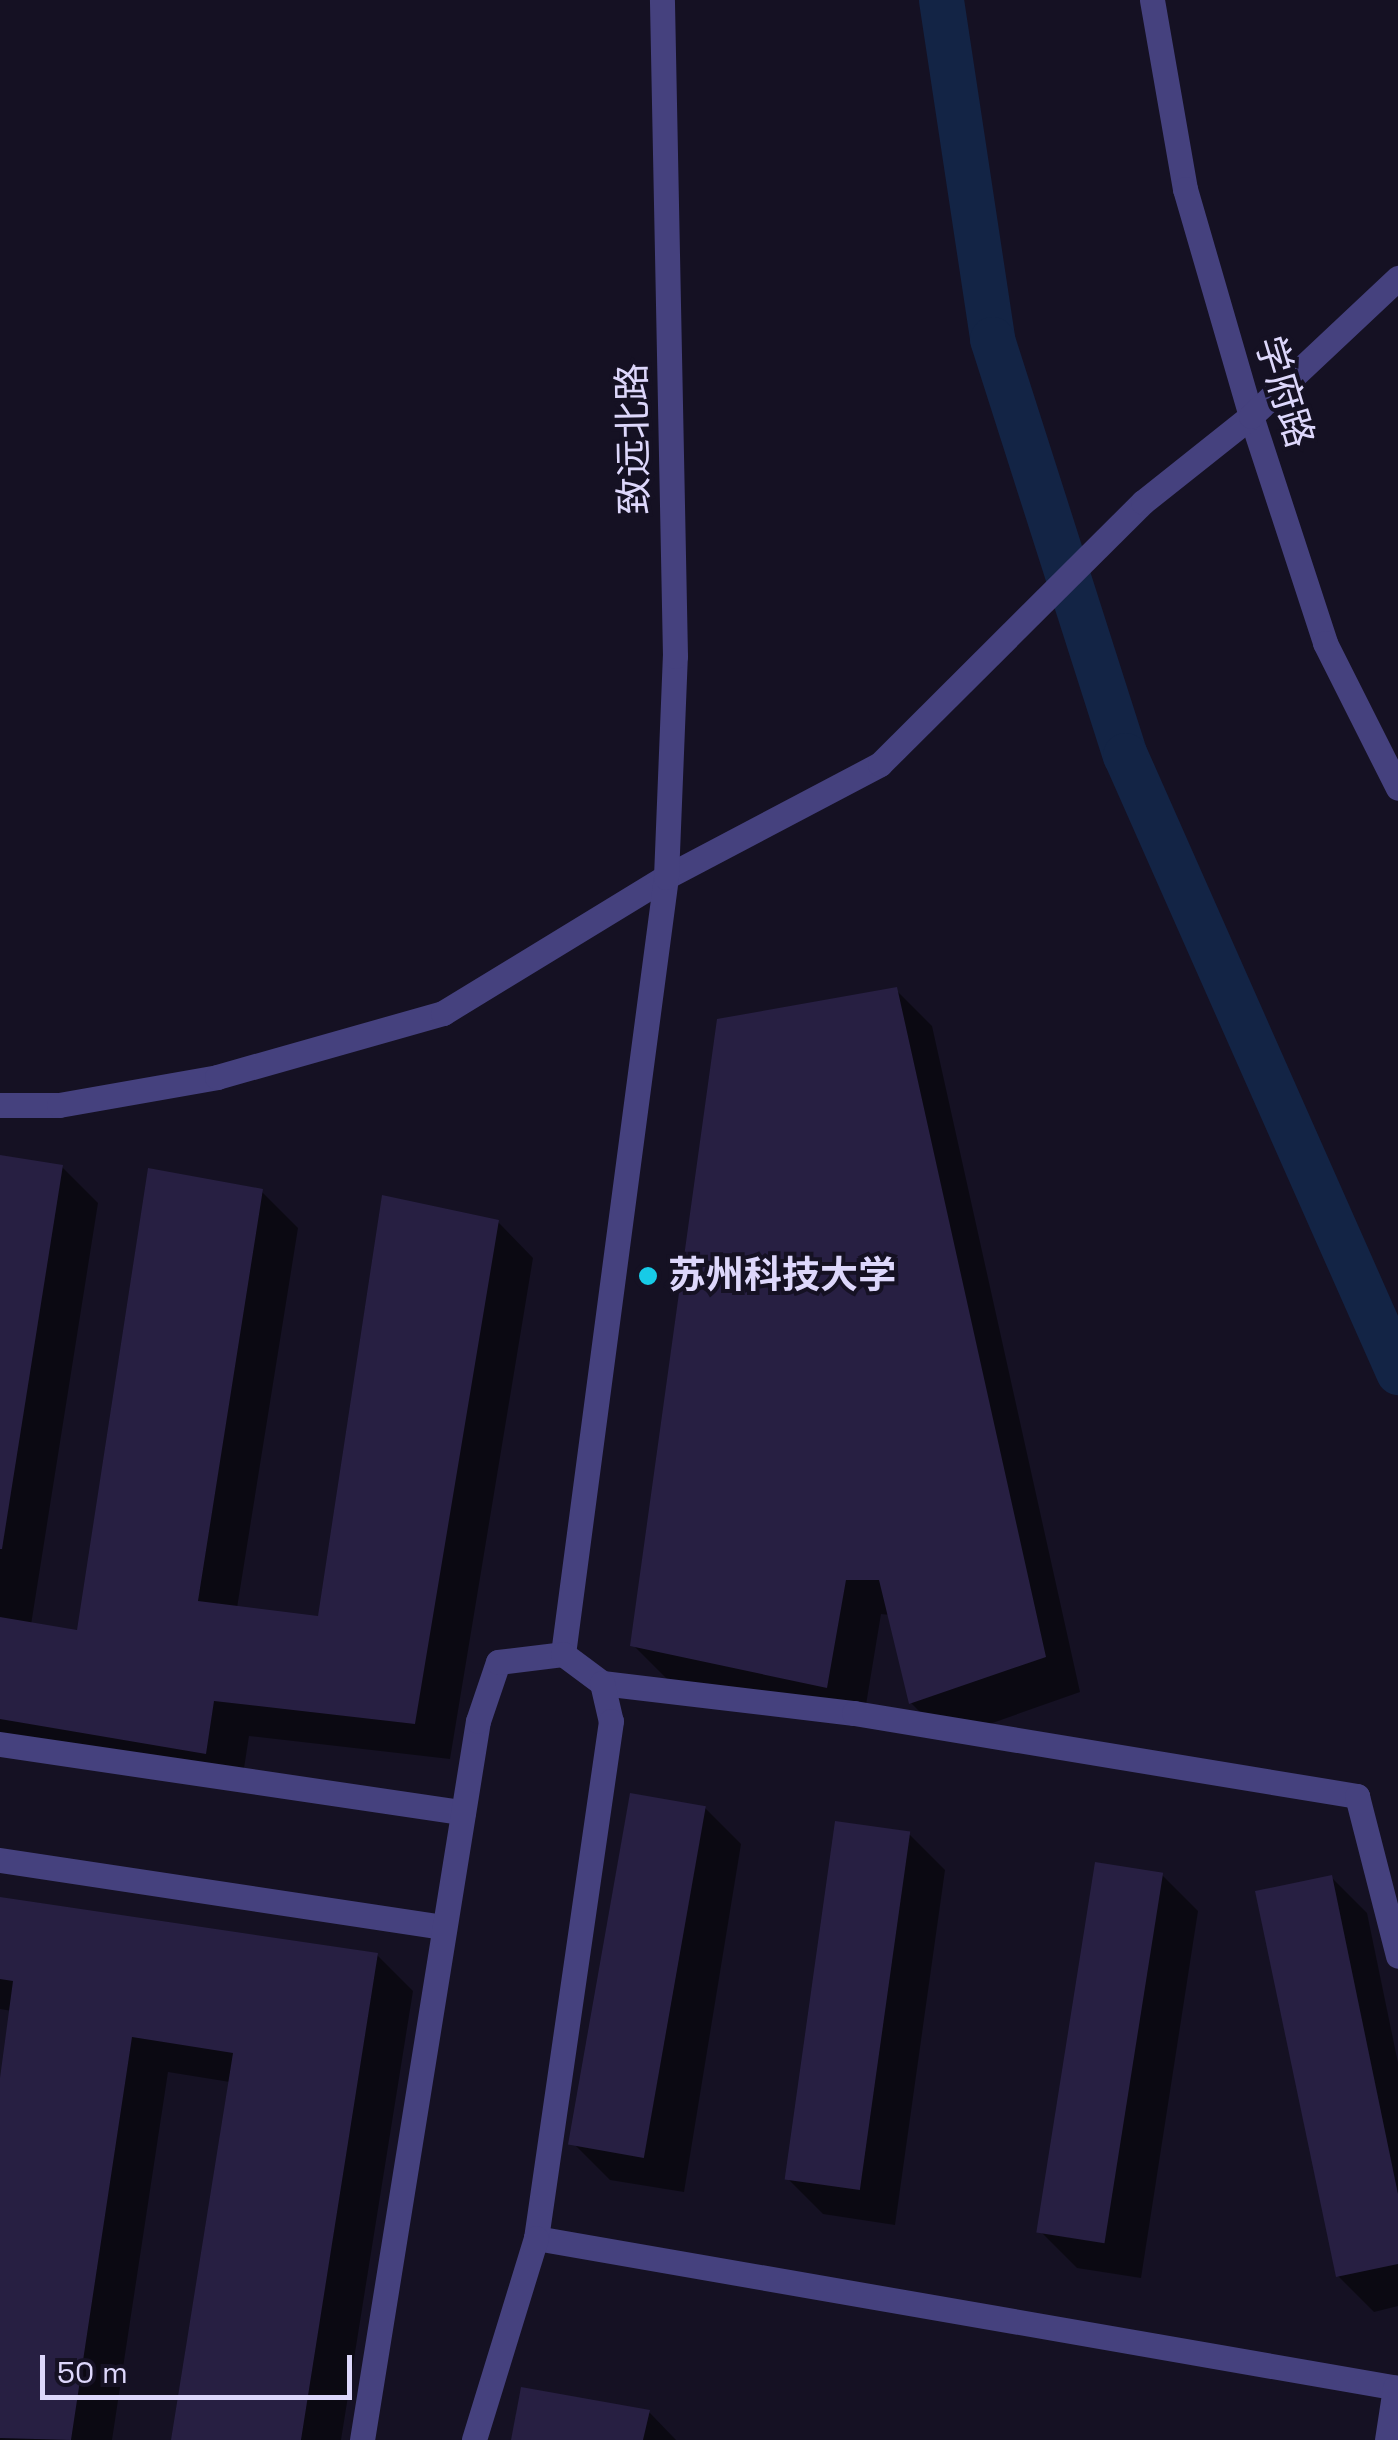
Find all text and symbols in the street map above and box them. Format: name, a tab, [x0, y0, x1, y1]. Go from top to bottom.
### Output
street label: 学府路	[1246, 331, 1322, 453]
street label: 致远北路	[610, 363, 658, 515]
place label: 苏州科技大学	[668, 1253, 896, 1299]
marker: 苏州科技大学	[637, 1265, 659, 1287]
scale bar	[45, 2335, 358, 2397]
text: 50 m	[57, 2353, 128, 2392]

